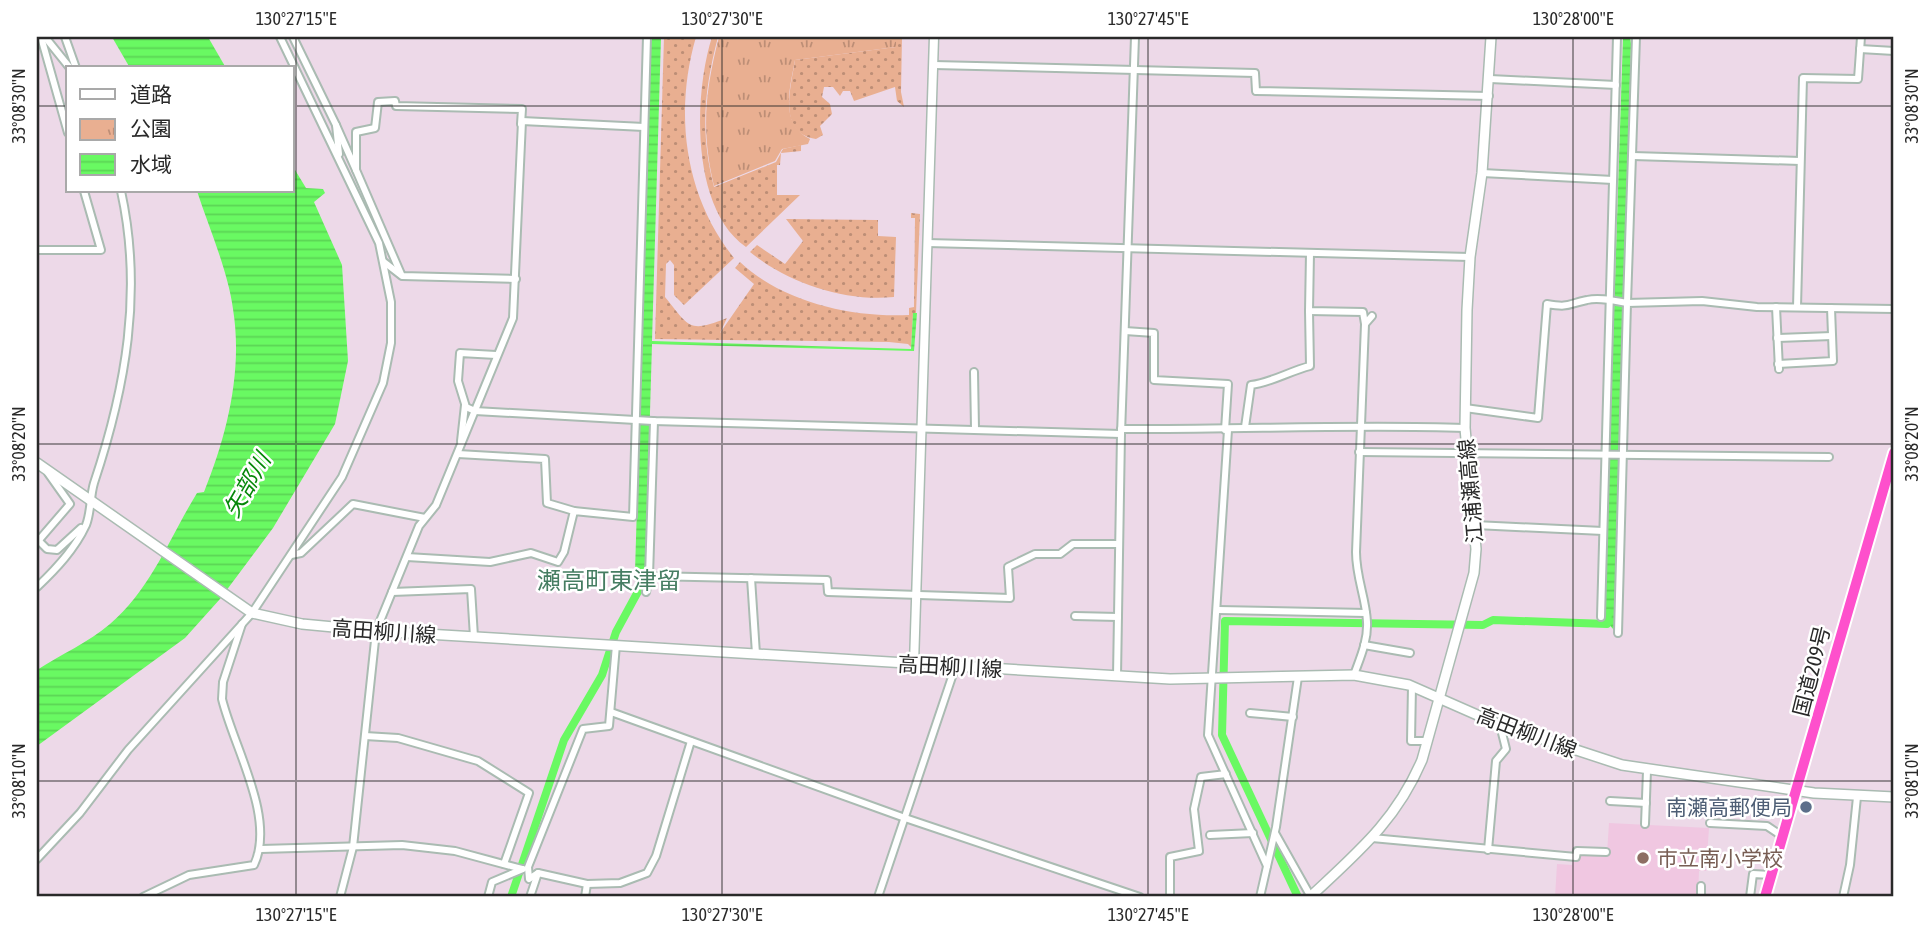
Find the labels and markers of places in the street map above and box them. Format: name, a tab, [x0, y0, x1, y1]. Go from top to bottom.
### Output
place label: 南瀬高郵便局	[1666, 795, 1792, 819]
marker: 南瀬高郵便局	[1798, 799, 1814, 815]
place label: 市立南小学校	[1657, 846, 1783, 870]
marker: 市立南小学校	[1635, 850, 1651, 866]

